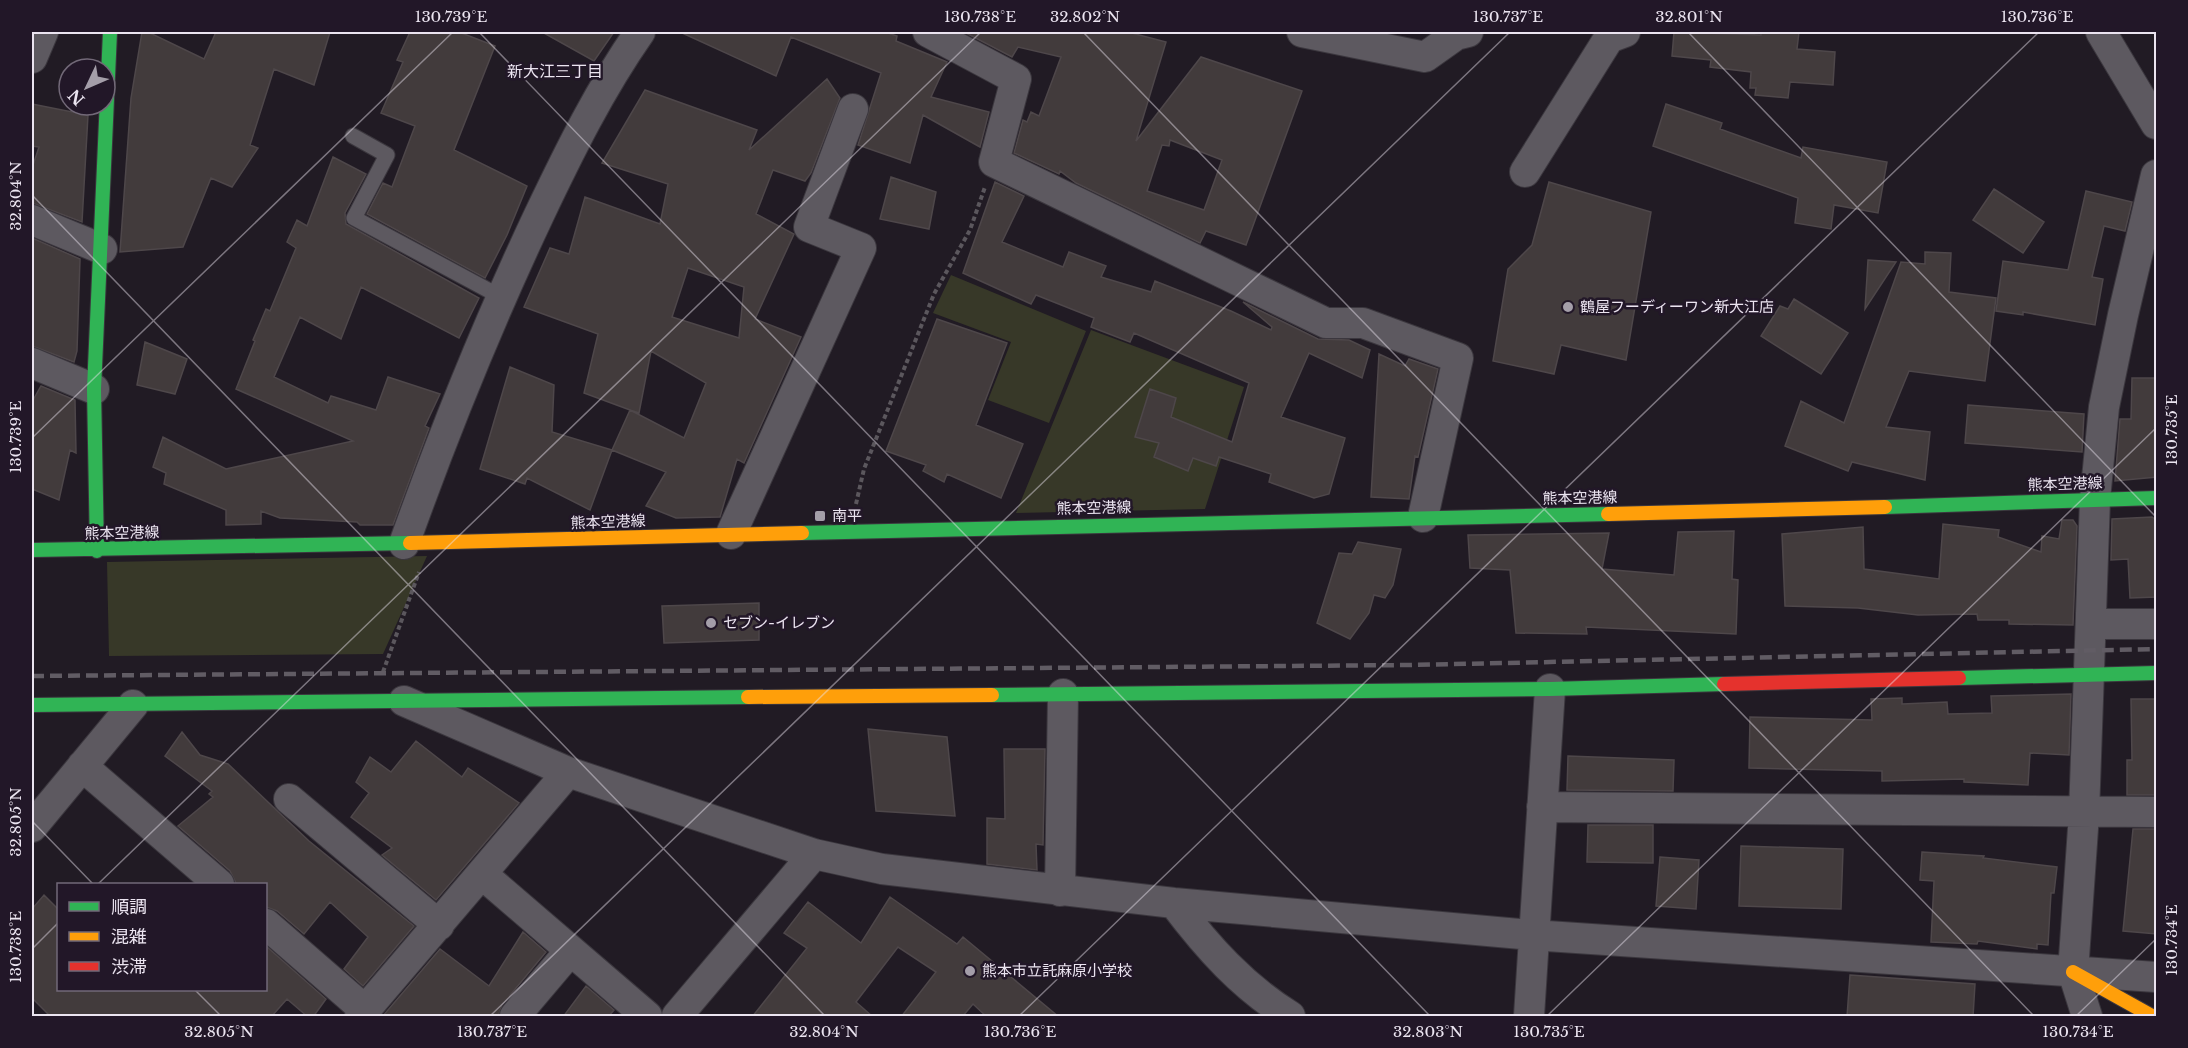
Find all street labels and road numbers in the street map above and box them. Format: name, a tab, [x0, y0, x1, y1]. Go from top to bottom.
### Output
street label: 熊本空港線	[2027, 473, 2103, 494]
street label: 熊本空港線	[1542, 487, 1618, 508]
street label: 熊本空港線	[1056, 497, 1132, 518]
street label: 熊本空港線	[570, 511, 646, 532]
street label: 熊本空港線	[84, 522, 160, 543]

